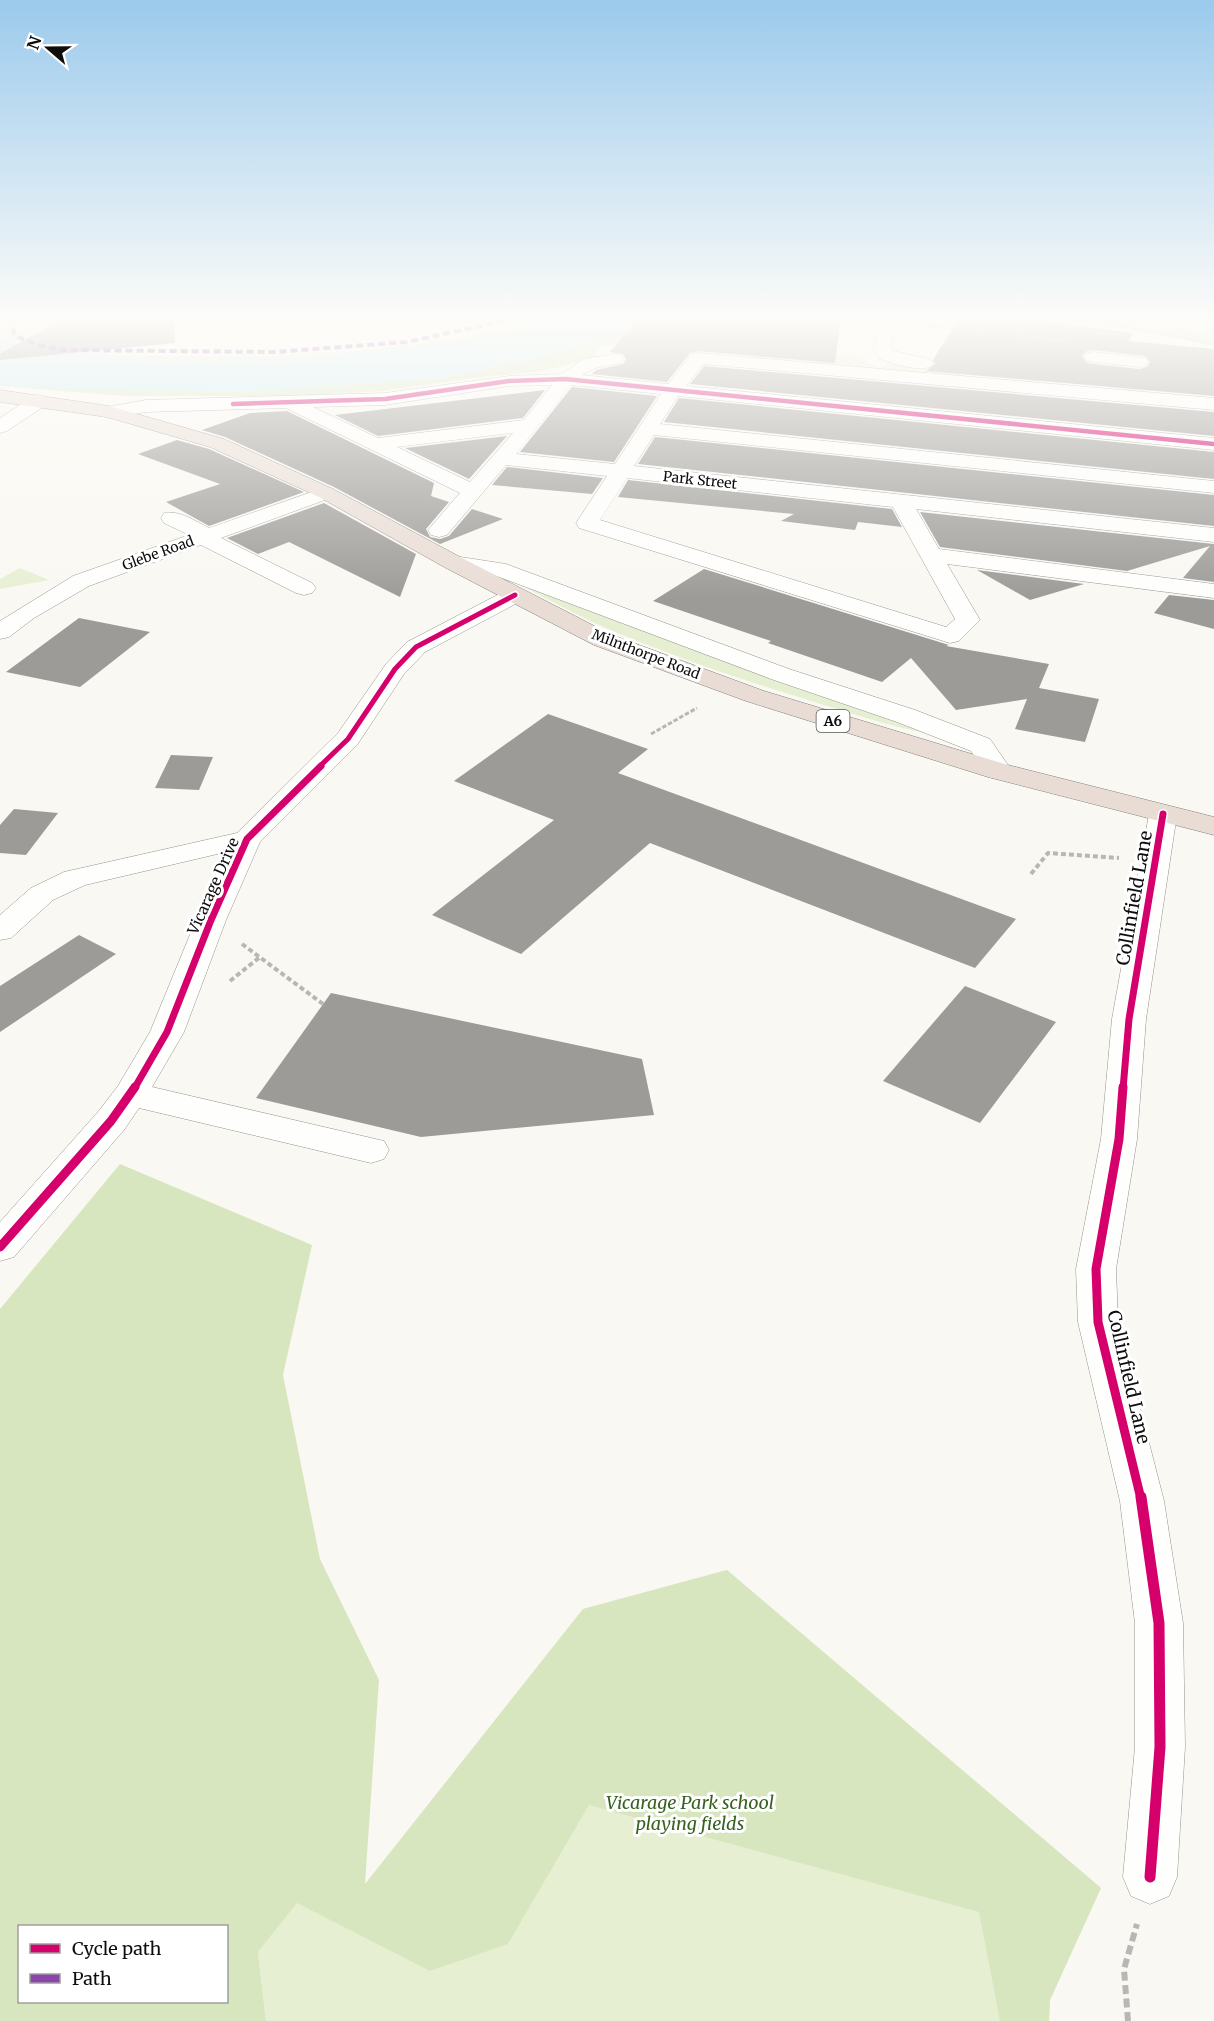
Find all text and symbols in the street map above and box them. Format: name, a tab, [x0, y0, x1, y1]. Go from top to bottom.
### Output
north arrow	[18, 18, 78, 78]
text: N	[22, 33, 46, 52]
street label: Park Street	[662, 467, 739, 493]
street label: Glebe Road	[120, 532, 197, 574]
street label: Milnthorpe Road	[589, 625, 703, 683]
road number: A6	[816, 710, 850, 732]
street label: Collinfield Lane	[1111, 829, 1157, 967]
street label: Vicarage Drive	[183, 834, 243, 938]
street label: Collinfield Lane	[1102, 1308, 1156, 1446]
park label: Vicarage Park school playing fields	[606, 1791, 774, 1835]
legend	[18, 1925, 228, 2003]
text: Cycle path	[72, 1937, 162, 1960]
text: Path	[72, 1967, 112, 1990]

